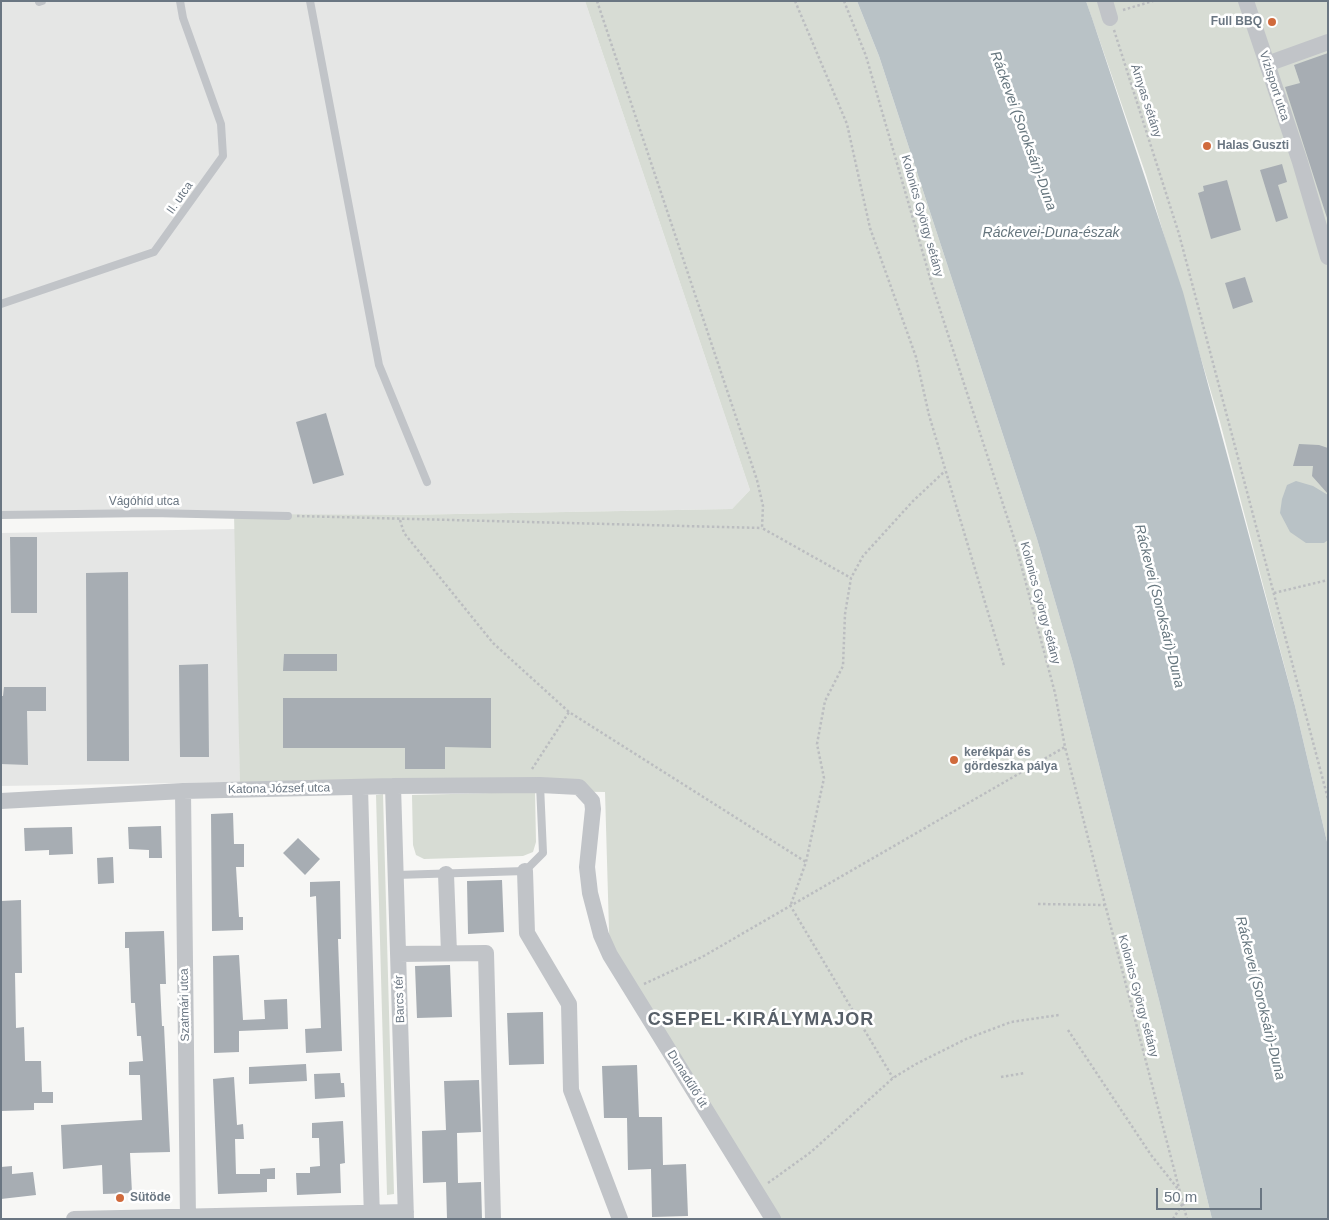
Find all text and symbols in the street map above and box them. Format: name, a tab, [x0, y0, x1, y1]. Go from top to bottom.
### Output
place label: Full BBQ	[1211, 15, 1262, 29]
marker: Full BBQ	[1266, 16, 1278, 28]
water label: Ráckevei (Soroksári)-Duna	[986, 49, 1060, 213]
street label: Vízisport utca	[1256, 49, 1292, 123]
street label: Árnyas sétány	[1127, 63, 1165, 139]
place label: Halas Guszti	[1217, 139, 1289, 153]
marker: Halas Guszti	[1201, 140, 1213, 152]
street label: Kolonics György sétány	[898, 153, 946, 279]
street label: II. utca	[164, 179, 196, 217]
water label: Ráckevei-Duna-észak	[983, 225, 1119, 241]
street label: Vágóhíd utca	[109, 495, 179, 509]
water label: Ráckevei (Soroksári)-Duna	[1131, 522, 1187, 690]
street label: Kolonics György sétány	[1017, 540, 1063, 666]
place label: kerékpár és gördeszka pálya	[964, 746, 1057, 774]
marker: kerékpár és gördeszka pálya	[948, 754, 960, 766]
street label: Katona József utca	[228, 781, 330, 797]
water label: Ráckevei (Soroksári)-Duna	[1232, 914, 1288, 1082]
street label: Kolonics György sétány	[1115, 933, 1161, 1059]
street label: Szatmári utca	[177, 968, 193, 1042]
street label: Barcs tér	[392, 975, 408, 1023]
district label: CSEPEL-KIRÁLYMAJOR	[646, 1009, 876, 1031]
street label: Dunadűlő út	[664, 1048, 710, 1110]
scale bar	[1159, 1178, 1265, 1210]
text: 50 m	[1164, 1188, 1197, 1205]
place label: Sütöde	[130, 1191, 171, 1205]
marker: Sütöde	[114, 1192, 126, 1204]

